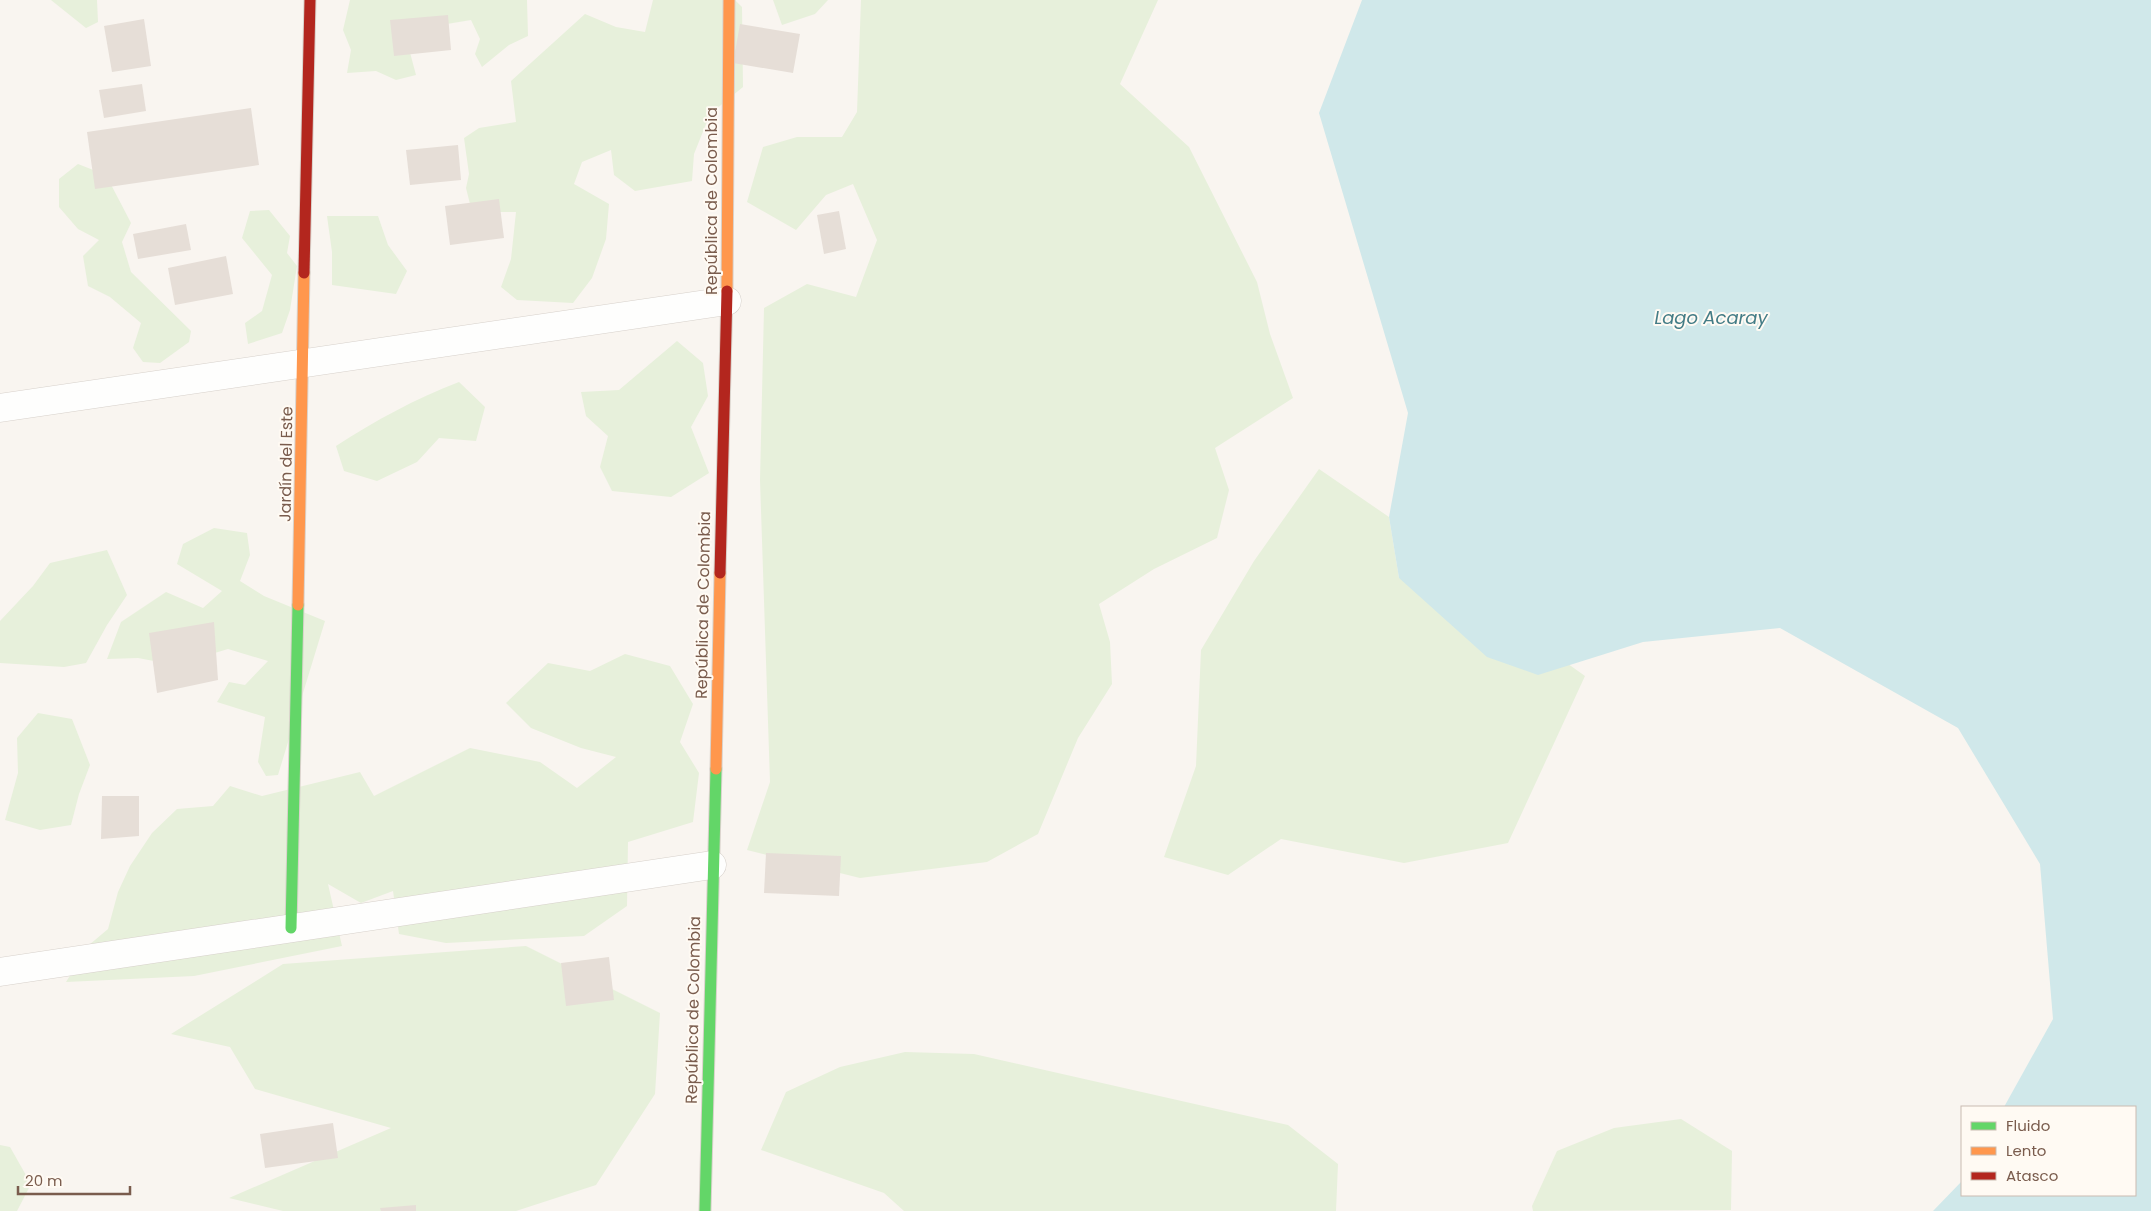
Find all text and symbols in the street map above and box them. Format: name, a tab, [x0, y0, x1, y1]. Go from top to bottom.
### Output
street label: República de Colombia	[700, 107, 723, 295]
water label: Lago Acaray	[1654, 305, 1768, 330]
street label: Jardín del Este	[273, 406, 299, 522]
street label: República de Colombia	[690, 511, 716, 699]
street label: República de Colombia	[680, 916, 706, 1104]
legend	[1961, 1106, 2136, 1196]
text: Fluido	[2006, 1115, 2050, 1136]
text: Lento	[2006, 1140, 2046, 1161]
scale bar	[18, 1164, 130, 1196]
text: Atasco	[2006, 1165, 2058, 1186]
text: 20 m	[25, 1170, 63, 1191]

